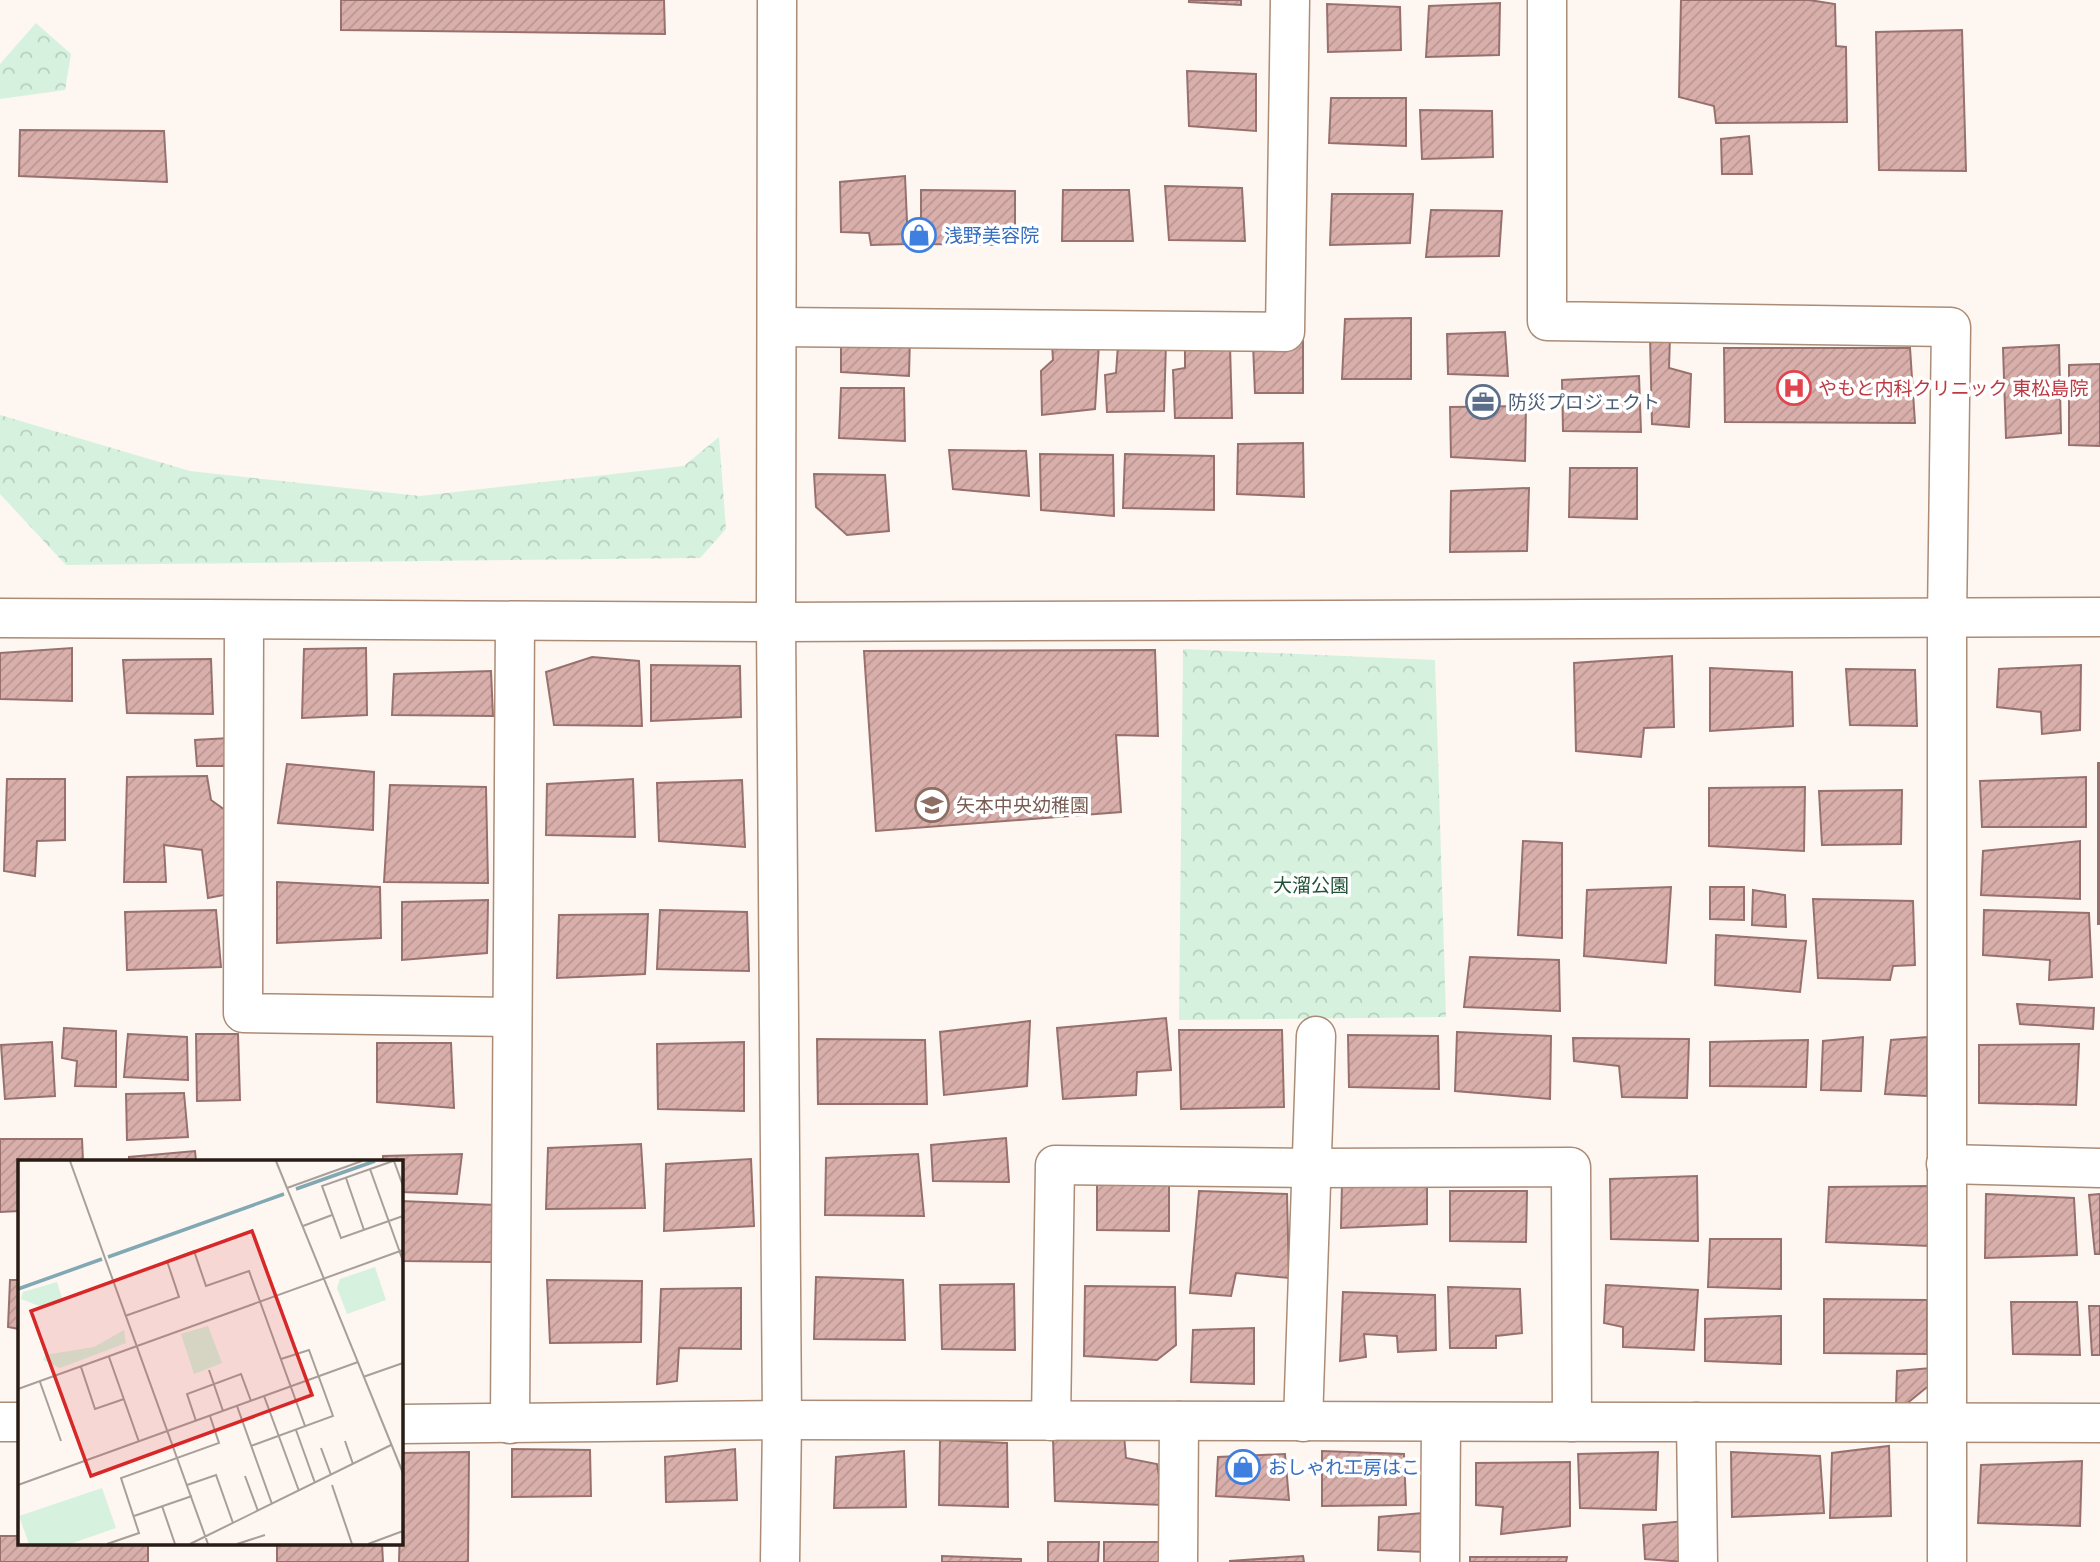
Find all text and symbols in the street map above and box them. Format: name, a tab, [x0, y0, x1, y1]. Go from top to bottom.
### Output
shop icon: 浅野美容院	[900, 216, 938, 254]
place label: 浅野美容院	[944, 224, 1039, 247]
hospital icon: やもと内科クリニック 東松島院	[1775, 369, 1813, 407]
place label: やもと内科クリニック 東松島院	[1818, 377, 2088, 400]
office icon: 防災プロジェクト	[1464, 383, 1502, 421]
place label: 防災プロジェクト	[1508, 391, 1660, 414]
school or university icon: 矢本中央幼稚園	[913, 786, 951, 824]
place label: 矢本中央幼稚園	[956, 794, 1089, 817]
park label: 大溜公園	[1273, 874, 1349, 897]
inset map	[18, 1160, 402, 1544]
shop icon: おしゃれ工房はこ	[1224, 1448, 1262, 1486]
place label: おしゃれ工房はこ	[1268, 1456, 1420, 1479]

